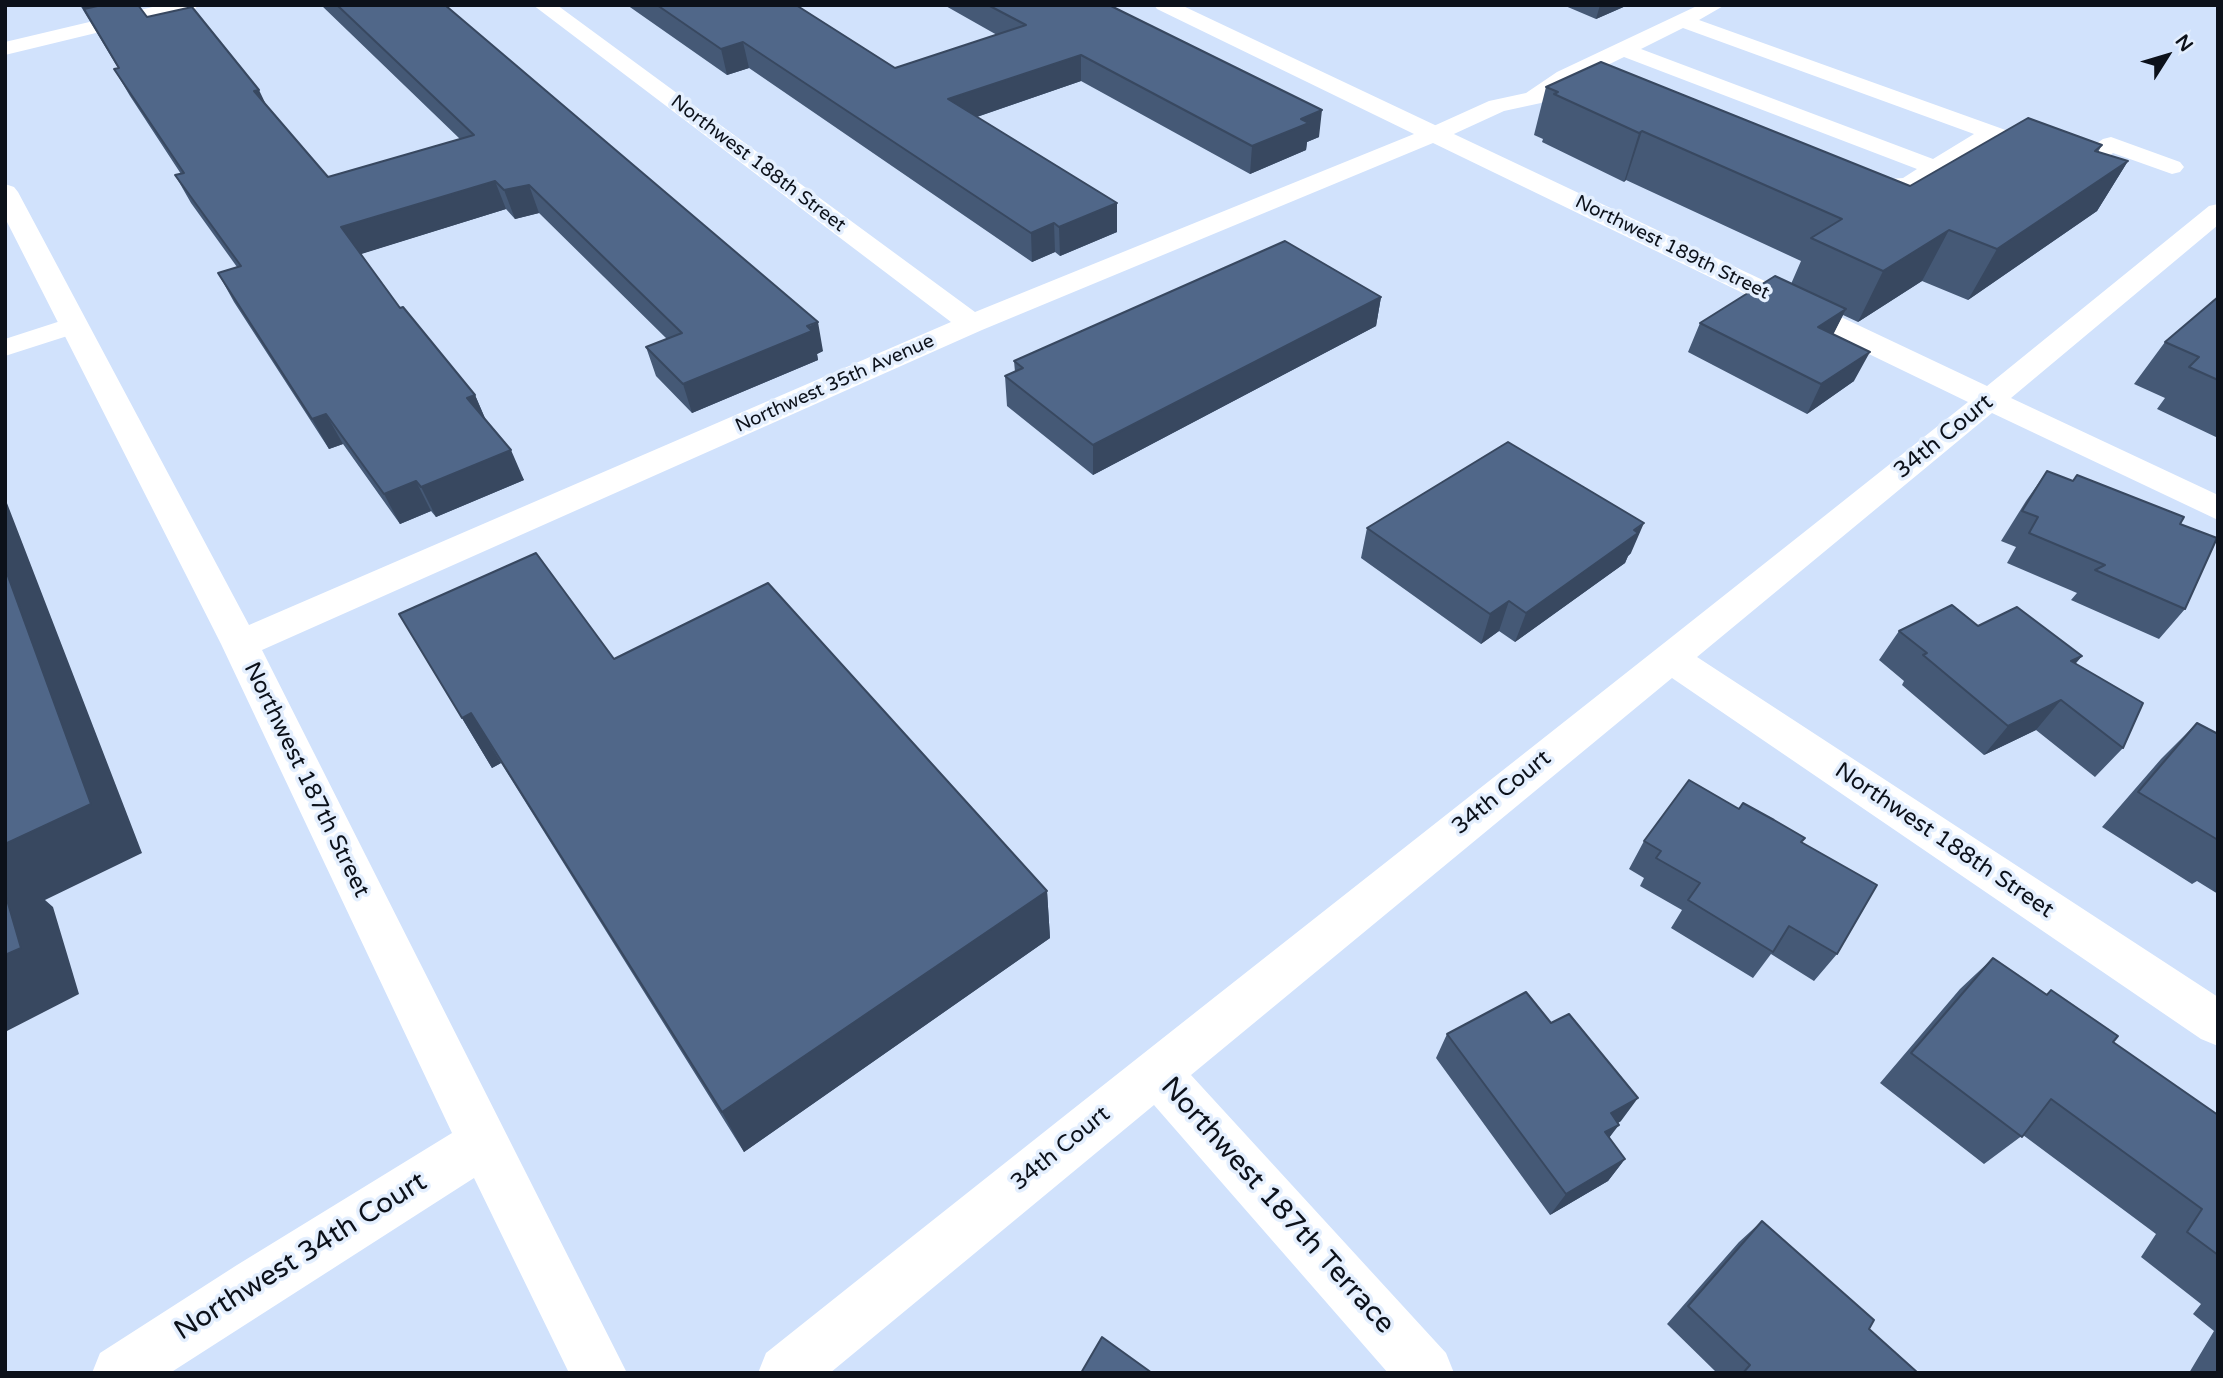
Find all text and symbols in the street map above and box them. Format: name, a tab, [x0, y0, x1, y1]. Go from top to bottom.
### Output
north arrow	[2132, 21, 2202, 91]
text: N	[2170, 31, 2197, 56]
street label: Northwest 188th Street	[666, 91, 850, 237]
street label: Northwest 189th Street	[1571, 191, 1773, 305]
street label: Northwest 35th Avenue	[732, 330, 938, 438]
street label: 34th Court	[1889, 389, 1999, 485]
street label: Northwest 187th Street	[237, 658, 375, 902]
street label: 34th Court	[1447, 745, 1557, 841]
street label: Northwest 188th Street	[1829, 757, 2059, 925]
street label: Northwest 187th Terrace	[1153, 1071, 1401, 1341]
street label: 34th Court	[1006, 1101, 1116, 1197]
street label: Northwest 34th Court	[169, 1166, 433, 1348]

